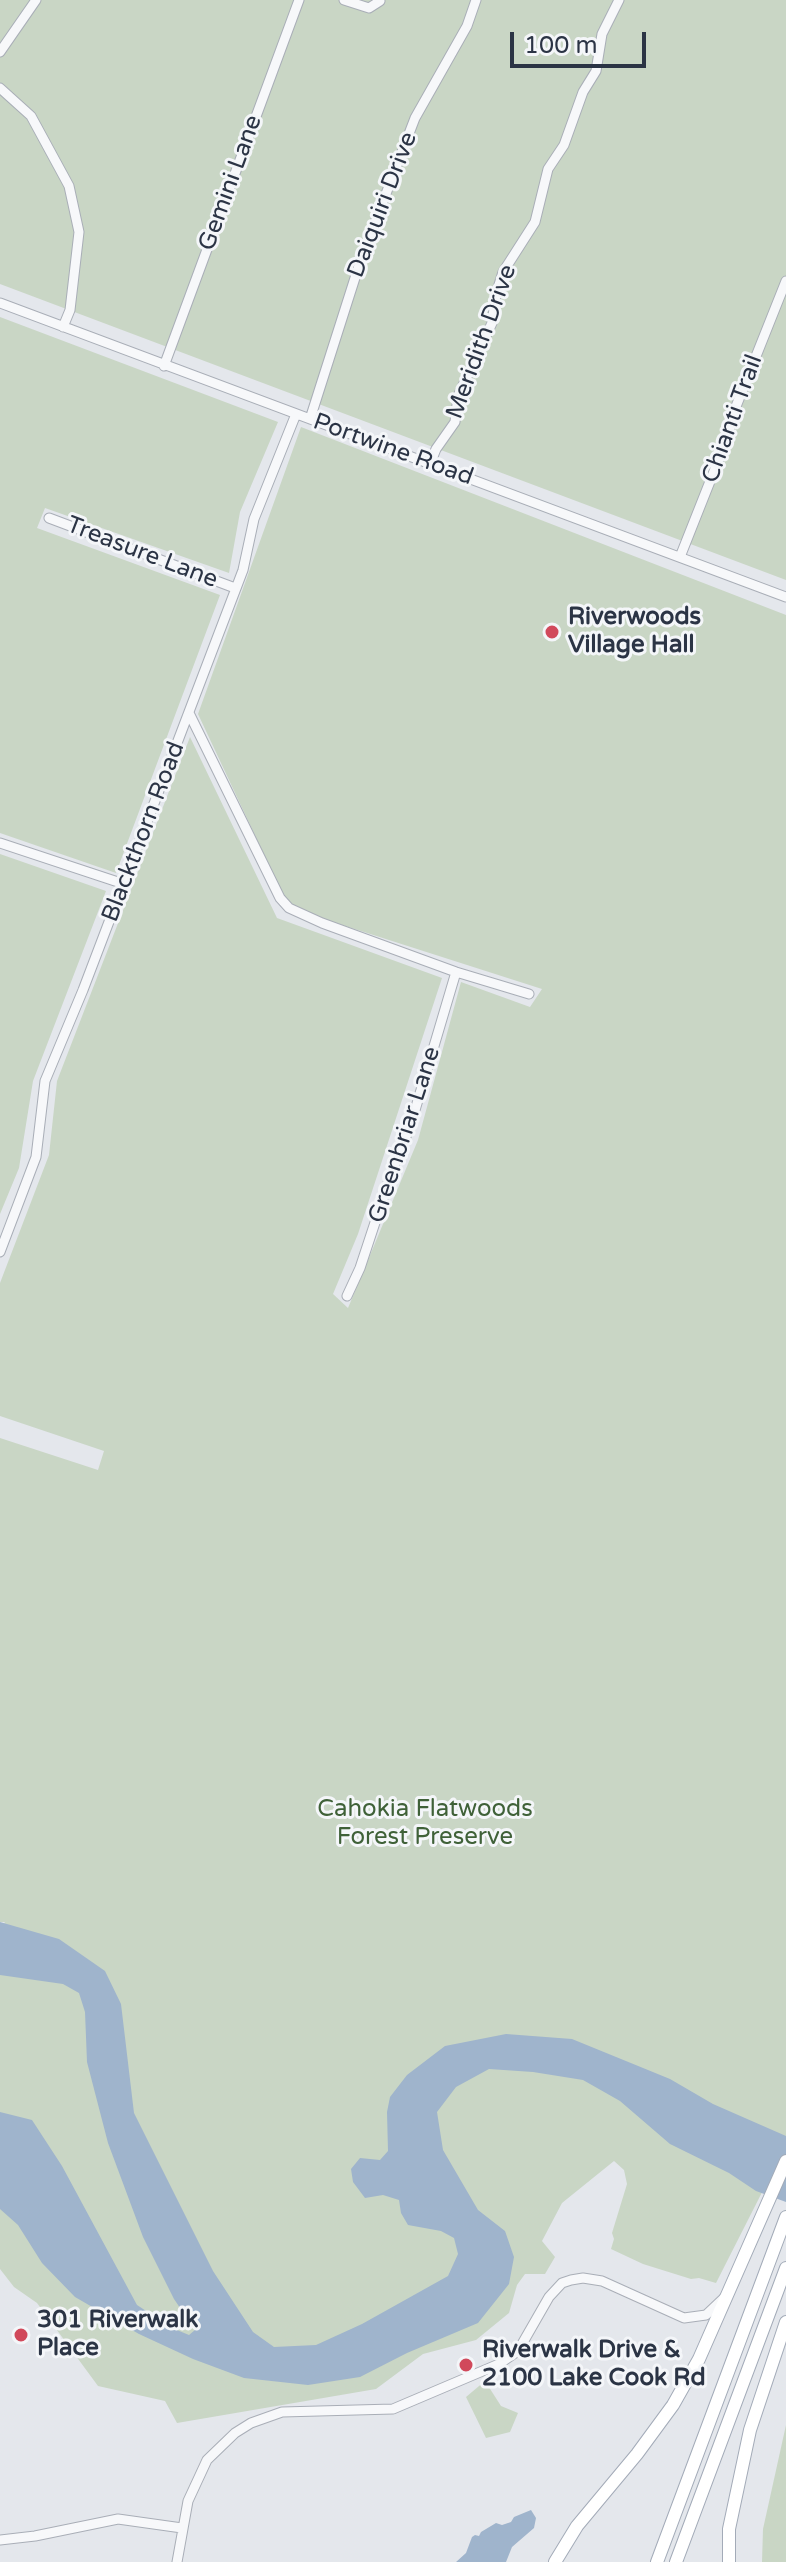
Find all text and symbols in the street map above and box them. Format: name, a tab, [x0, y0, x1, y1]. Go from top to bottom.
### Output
scale bar	[514, 16, 650, 66]
text: 100 m	[524, 31, 598, 60]
street label: Gemini Lane	[193, 111, 269, 255]
street label: Daiquiri Drive	[342, 128, 424, 282]
street label: Meridith Drive	[441, 261, 523, 423]
street label: Chianti Trail	[697, 351, 769, 487]
street label: Portwine Road	[309, 408, 477, 492]
street label: Treasure Lane	[62, 511, 222, 595]
place label: Riverwoods Village Hall	[568, 604, 701, 660]
marker: Riverwoods Village Hall	[543, 623, 561, 641]
street label: Blackthorn Road	[96, 738, 192, 926]
street label: Greenbriar Lane	[363, 1043, 447, 1227]
park label: Cahokia Flatwoods Forest Preserve	[317, 1796, 533, 1852]
place label: 301 Riverwalk Place	[37, 2307, 198, 2363]
marker: 301 Riverwalk Place	[12, 2326, 30, 2344]
place label: Riverwalk Drive & 2100 Lake Cook Rd	[482, 2337, 706, 2393]
marker: Riverwalk Drive & 2100 Lake Cook Rd	[457, 2356, 475, 2374]

